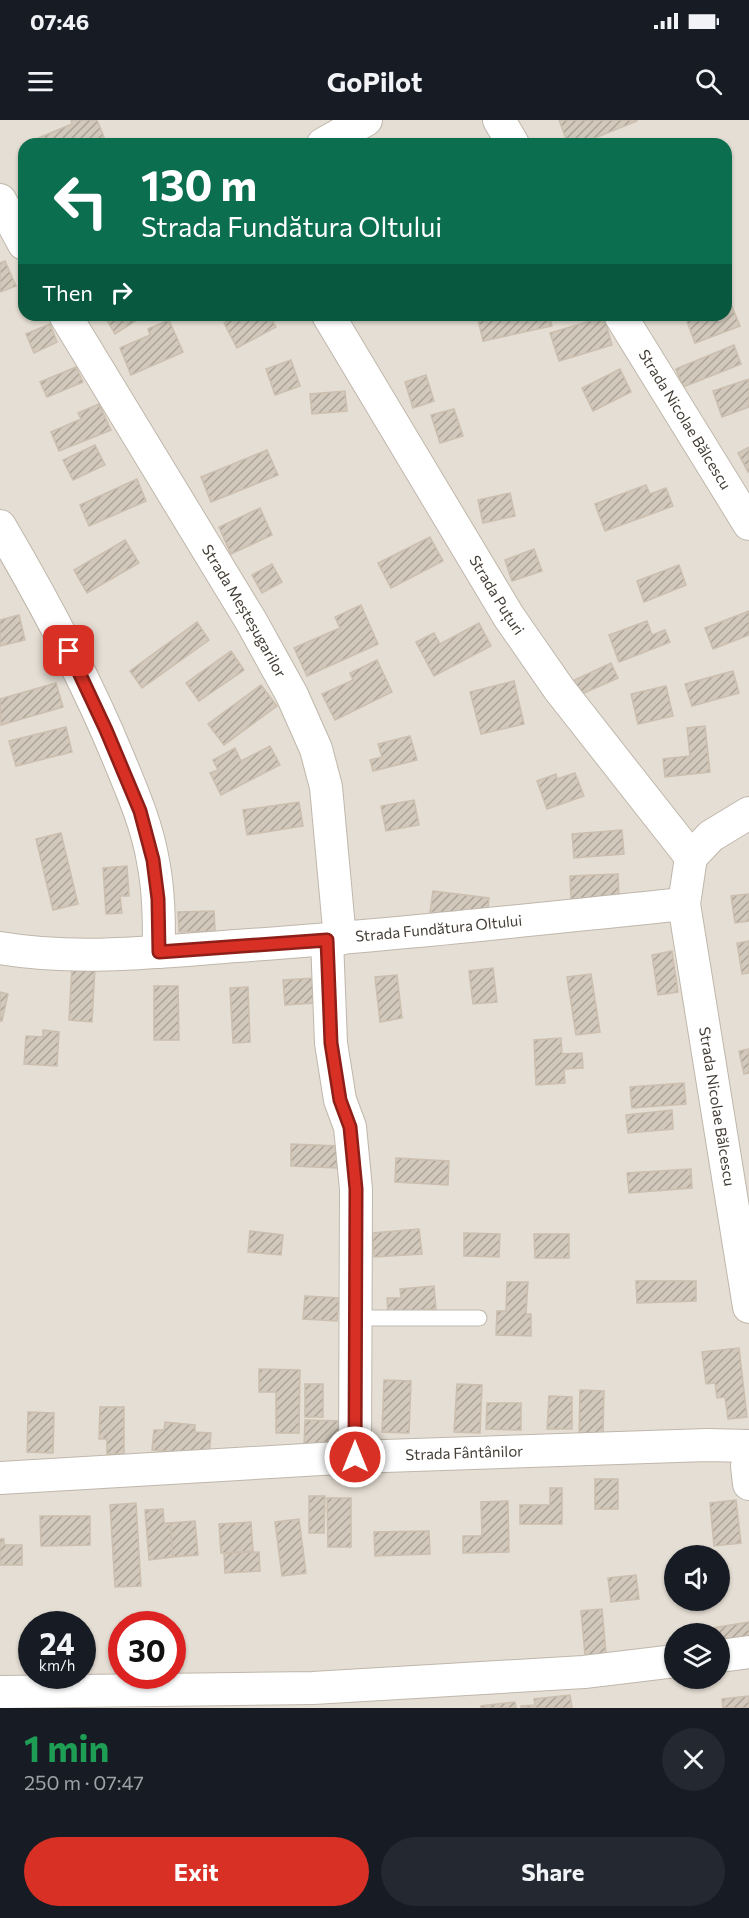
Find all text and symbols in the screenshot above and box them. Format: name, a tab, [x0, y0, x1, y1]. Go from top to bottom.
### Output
text: 07:46	[30, 8, 89, 35]
icon: menu	[24, 65, 57, 98]
text: GoPilot	[327, 65, 422, 98]
icon: search	[692, 65, 725, 98]
text: 130 m	[141, 158, 257, 210]
icon: left	[42, 162, 120, 240]
text: Strada Fundătura Oltului	[141, 210, 442, 243]
icon: right	[105, 276, 138, 309]
text: Then	[42, 279, 93, 306]
street label: Strada Nicolae Bălcescu	[635, 346, 735, 492]
street label: Strada Meșteșugarilor	[199, 541, 290, 680]
street label: Strada Puțuri	[466, 552, 529, 638]
pin	[43, 625, 94, 676]
icon: arrive	[52, 634, 85, 667]
street label: Strada Fundătura Oltului	[354, 911, 523, 945]
street label: Strada Nicolae Bălcescu	[696, 1025, 739, 1187]
position arrow	[323, 1425, 387, 1489]
street label: Strada Fântânilor	[405, 1441, 523, 1463]
map controls	[664, 1545, 730, 1689]
button: sound	[664, 1545, 730, 1611]
speed limit sign: 30	[108, 1611, 186, 1689]
button: layers	[664, 1623, 730, 1689]
text: 24	[39, 1624, 75, 1661]
text: km/h	[39, 1656, 75, 1674]
text: 1 min	[24, 1725, 109, 1769]
button: close	[662, 1728, 725, 1791]
text: 250 m · 07:47	[24, 1770, 144, 1794]
button: Exit	[24, 1837, 369, 1906]
button: Share	[381, 1837, 725, 1906]

